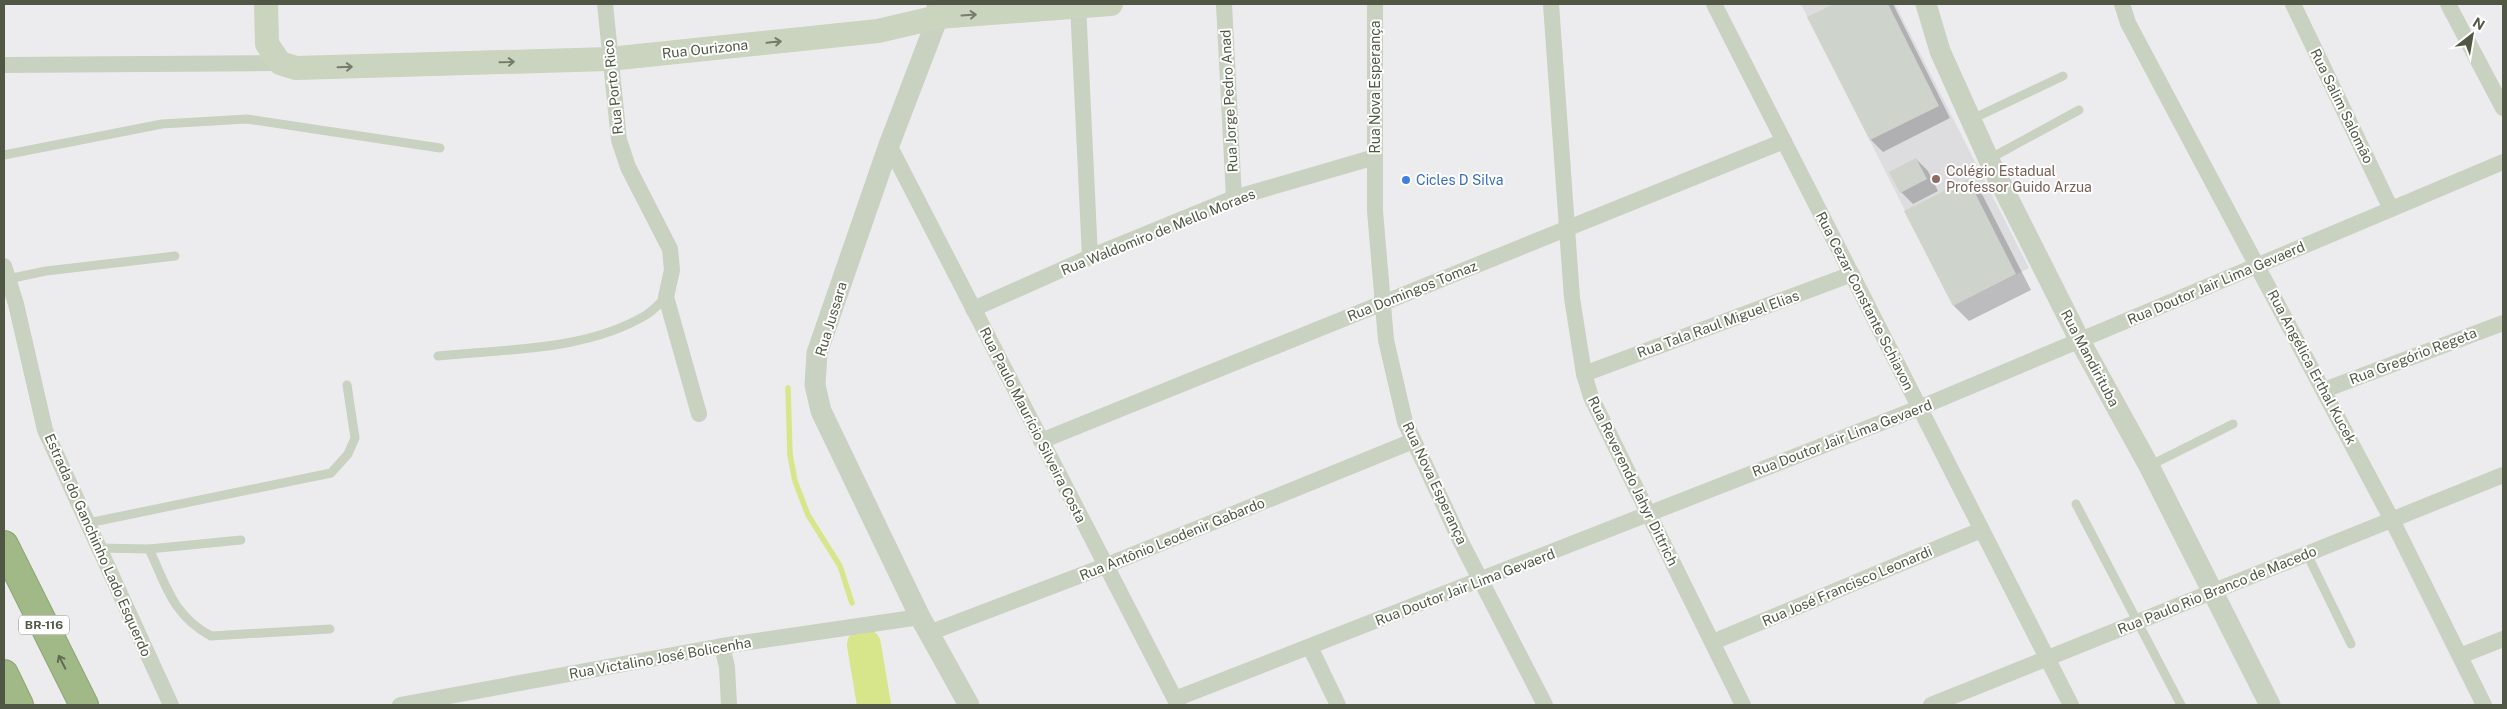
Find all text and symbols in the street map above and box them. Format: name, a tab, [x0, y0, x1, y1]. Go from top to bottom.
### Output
one-way arrow	[961, 10, 977, 19]
north arrow	[2447, 10, 2497, 60]
text: N	[2470, 14, 2488, 34]
street label: Rua Nova Esperança	[1367, 20, 1383, 154]
street label: Rua Jorge Pedro Anad	[1217, 29, 1241, 173]
street label: Rua Ourizona	[661, 37, 749, 61]
one-way arrow	[766, 37, 782, 47]
street label: Rua Porto Rico	[600, 39, 626, 135]
street label: Rua Salim Salomão	[2307, 46, 2377, 166]
one-way arrow	[499, 58, 515, 67]
one-way arrow	[336, 62, 353, 72]
place label: Colégio Estadual Professor Guido Arzua	[1946, 163, 2092, 195]
place label: Cicles D Silva	[1416, 172, 1503, 188]
marker: Colégio Estadual Professor Guido Arzua	[1930, 173, 1942, 185]
marker: Cicles D Silva	[1400, 174, 1412, 186]
street label: Rua Waldomiro de Mello Moraes	[1059, 186, 1257, 278]
street label: Rua Cezar Constante Schiavon	[1813, 209, 1917, 393]
street label: Rua Doutor Jair Lima Gevaerd	[2125, 238, 2307, 328]
street label: Rua Domingos Tomaz	[1345, 258, 1479, 324]
street label: Rua Jussara	[812, 280, 850, 358]
street label: Rua Tala Raul Miguel Elias	[1635, 287, 1801, 361]
street label: Rua Angélica Erthal Kucek	[2264, 287, 2360, 447]
street label: Rua Mandirituba	[2058, 307, 2122, 409]
street label: Rua Gregório Regeta	[2347, 324, 2479, 388]
street label: Rua Paulo Maurício Silveira Costa	[977, 325, 1089, 525]
street label: Rua Reverendo Jahyr Dittrich	[1585, 394, 1681, 568]
street label: Rua Doutor Jair Lima Gevaerd	[1750, 396, 1934, 480]
street label: Rua Nova Esperança	[1400, 419, 1470, 547]
street label: Estrada do Ganchinho Lado Esquerdo	[41, 431, 155, 659]
street label: Rua Antônio Leodenir Gabardo	[1077, 494, 1267, 584]
street label: Rua José Francisco Leonardi	[1760, 543, 1934, 629]
street label: Rua Paulo Rio Branco de Macedo	[2115, 543, 2319, 637]
street label: Rua Doutor Jair Lima Gevaerd	[1373, 545, 1557, 629]
road number: BR-116	[19, 616, 69, 634]
street label: Rua Victalino José Bolicenha	[568, 634, 752, 682]
one-way arrow	[57, 654, 67, 669]

